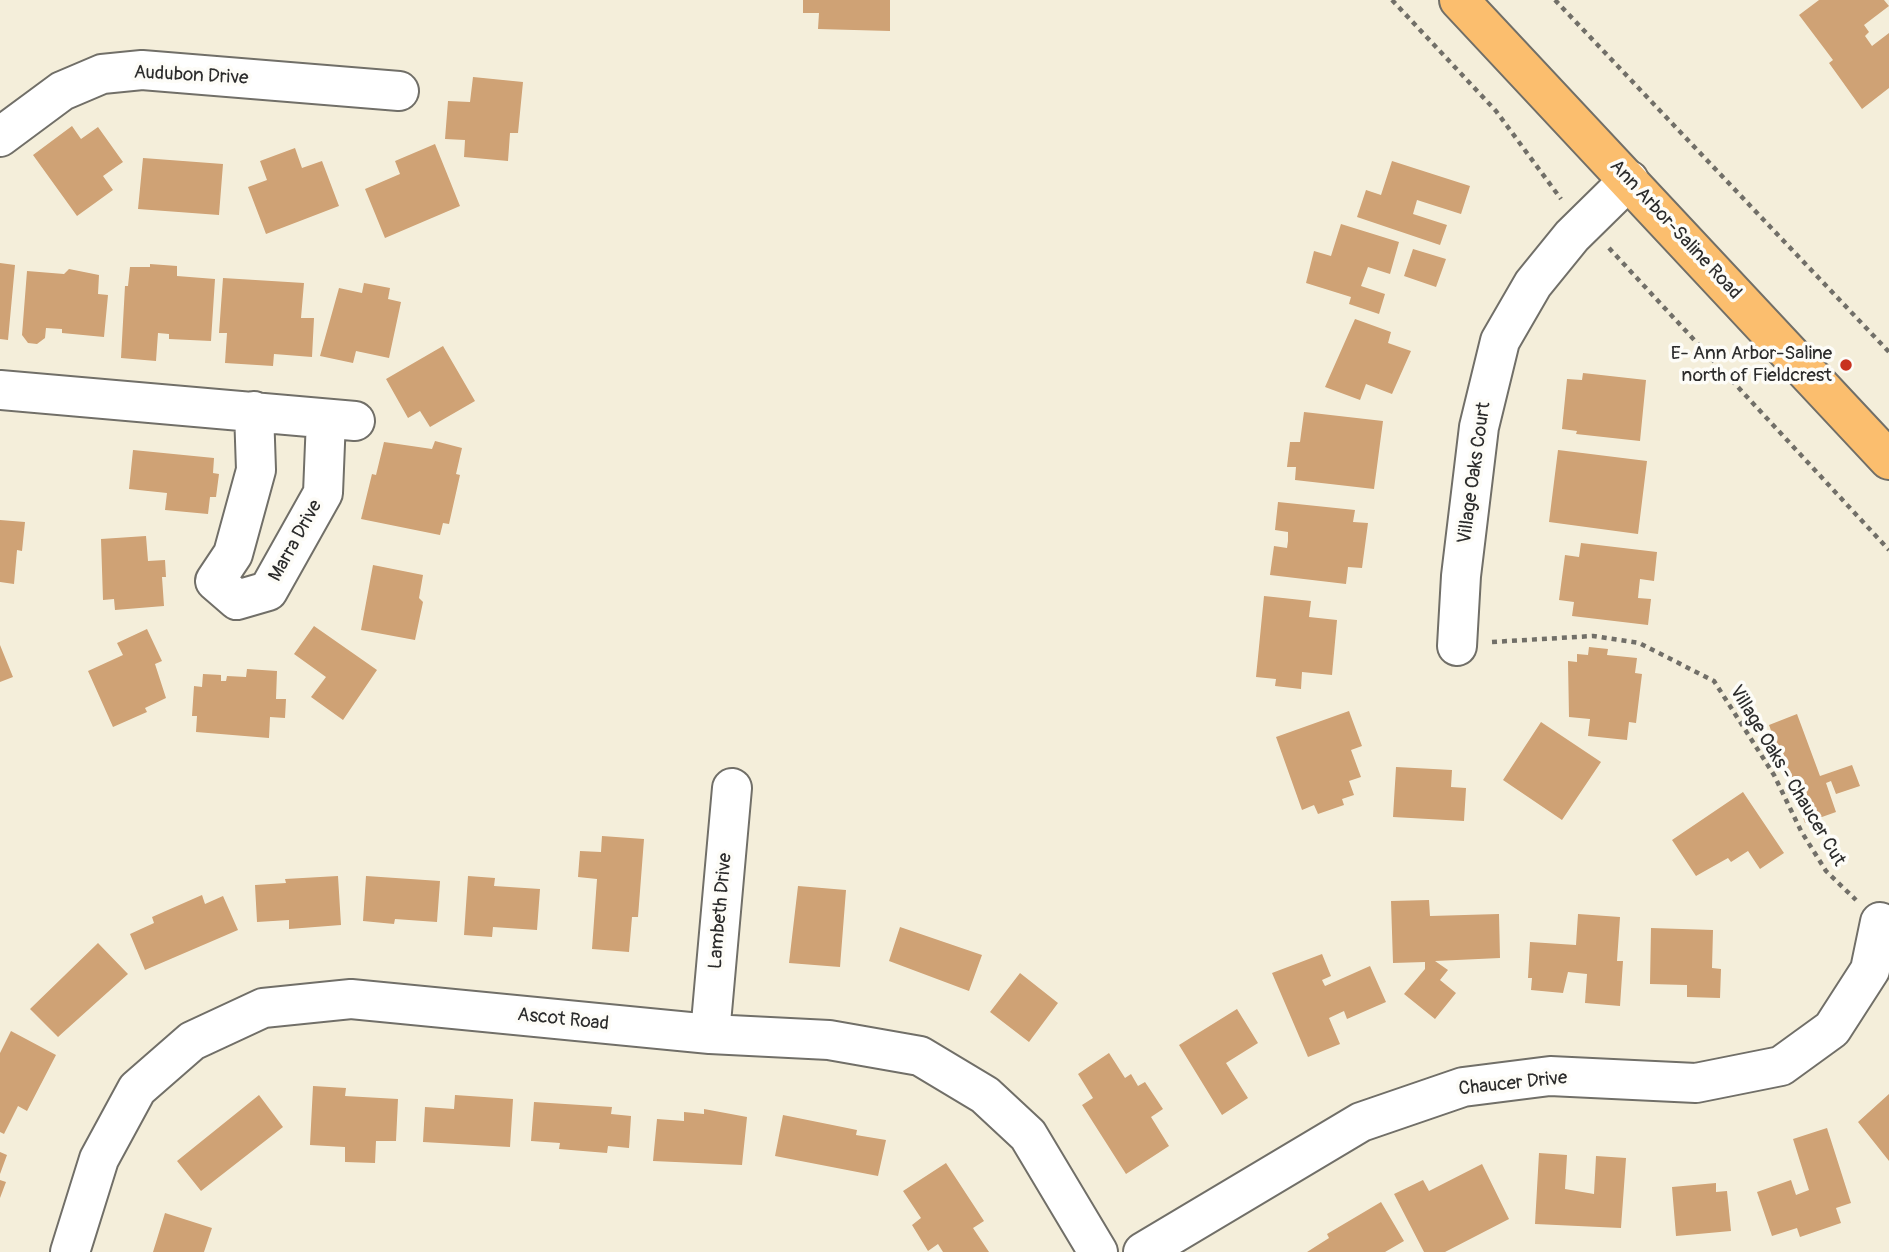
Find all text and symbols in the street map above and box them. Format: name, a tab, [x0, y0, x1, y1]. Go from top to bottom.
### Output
street label: Audubon Drive	[133, 62, 249, 90]
street label: Ann Arbor-Saline Road	[1604, 155, 1746, 305]
place label: E- Ann Arbor-Saline north of Fieldcrest	[1671, 343, 1832, 387]
marker: E- Ann Arbor-Saline north of Fieldcrest	[1838, 357, 1854, 373]
street label: Village Oaks Court	[1454, 401, 1496, 545]
street label: Marra Drive	[264, 496, 328, 586]
street label: Village Oaks - Chaucer Cut	[1724, 681, 1850, 871]
street label: Lambeth Drive	[705, 852, 737, 970]
street label: Ascot Road	[516, 1004, 610, 1036]
street label: Chaucer Drive	[1458, 1067, 1568, 1101]

